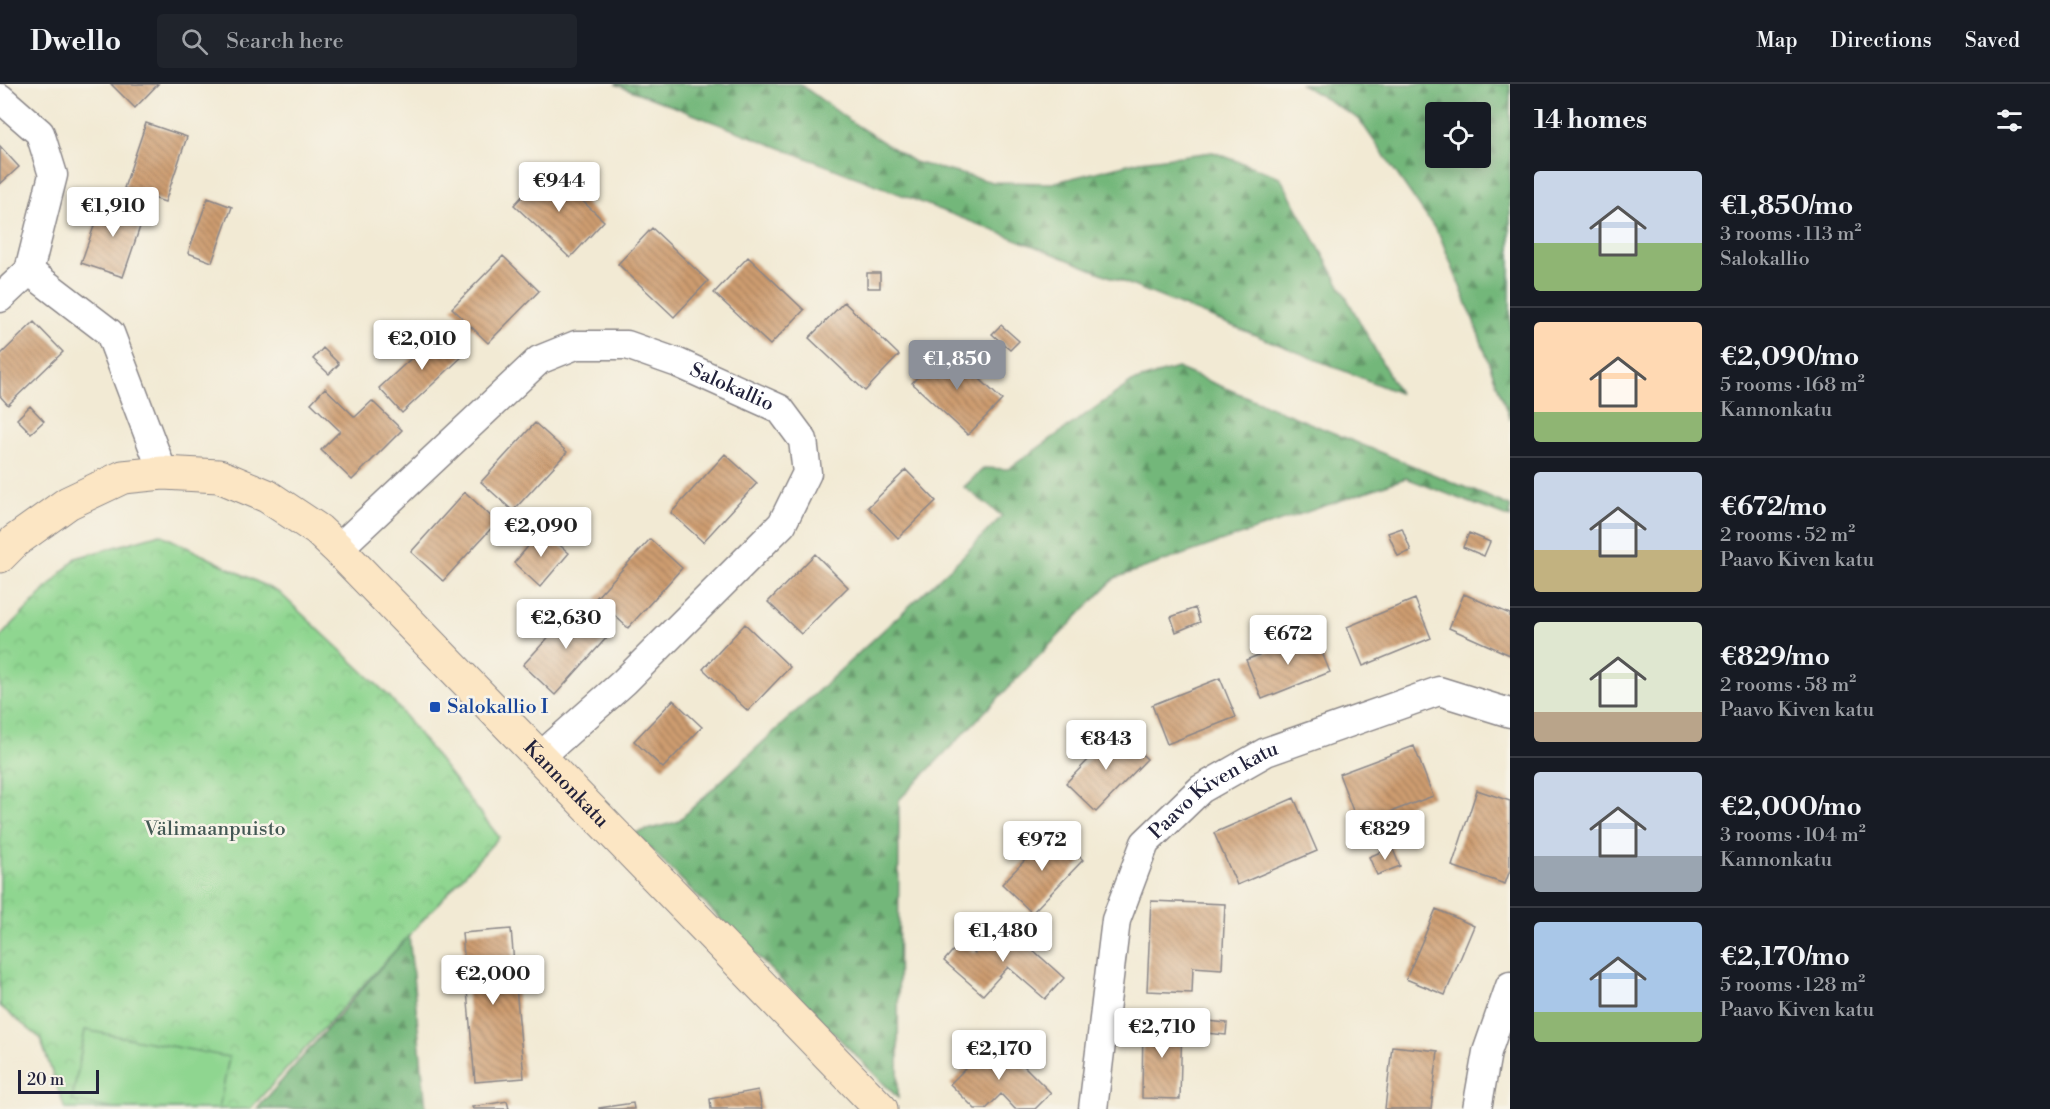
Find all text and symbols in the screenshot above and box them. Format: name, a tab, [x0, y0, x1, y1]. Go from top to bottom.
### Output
search box	[157, 14, 577, 68]
text: Dwello	[30, 24, 121, 59]
icon: search	[178, 25, 211, 58]
text: Search here	[226, 28, 344, 55]
text: Map	[1756, 28, 1798, 54]
text: Directions	[1831, 28, 1932, 54]
text: Saved	[1965, 28, 2020, 54]
map controls	[1425, 102, 1491, 168]
button: locate	[1425, 102, 1491, 168]
text: 14 homes	[1534, 104, 1647, 136]
icon: filters	[1993, 104, 2026, 137]
pin: €944	[523, 162, 595, 213]
text: €944	[533, 169, 585, 194]
pin: €1,910	[64, 187, 162, 238]
text: €1,850/mo	[1720, 190, 1853, 222]
text: €1,910	[81, 194, 145, 219]
icon: home	[1582, 195, 1654, 267]
text: 3 rooms · 113 m²	[1720, 222, 1861, 247]
text: Salokallio	[1720, 247, 1810, 272]
pin: €2,010	[373, 320, 471, 371]
text: €2,010	[387, 327, 457, 352]
pin: €1,850	[908, 340, 1006, 391]
text: €2,090/mo	[1720, 341, 1859, 373]
icon: home	[1582, 346, 1654, 418]
text: €1,850	[923, 347, 991, 372]
street label: Salokallio	[686, 357, 778, 417]
text: 5 rooms · 168 m²	[1720, 373, 1865, 398]
text: Kannonkatu	[1720, 398, 1832, 423]
text: €672/mo	[1720, 491, 1827, 523]
icon: home	[1582, 496, 1654, 568]
pin: €2,090	[492, 507, 590, 558]
text: €2,090	[504, 514, 578, 539]
text: 2 rooms · 52 m²	[1720, 523, 1855, 548]
text: Paavo Kiven katu	[1720, 548, 1874, 573]
pin: €2,630	[517, 599, 615, 650]
text: €2,630	[531, 606, 601, 631]
pin: €672	[1252, 615, 1324, 666]
text: €672	[1264, 622, 1312, 647]
text: €829/mo	[1720, 641, 1830, 673]
icon: home	[1582, 646, 1654, 718]
text: 2 rooms · 58 m²	[1720, 673, 1856, 698]
place label: Salokallio I	[447, 695, 549, 720]
text: Paavo Kiven katu	[1720, 698, 1874, 723]
marker: Salokallio I	[428, 700, 442, 714]
pin: €843	[1070, 720, 1142, 771]
text: €843	[1080, 727, 1132, 752]
street label: Kannonkatu	[518, 735, 614, 834]
street label: Paavo Kiven katu	[1144, 736, 1282, 845]
text: €2,000/mo	[1720, 791, 1862, 823]
icon: home	[1582, 796, 1654, 868]
pin: €829	[1349, 810, 1421, 861]
park label: Välimaanpuisto	[143, 817, 286, 842]
text: €829	[1360, 817, 1410, 842]
pin: €972	[1006, 821, 1078, 872]
text: 3 rooms · 104 m²	[1720, 823, 1866, 848]
text: €972	[1017, 828, 1067, 853]
text: Kannonkatu	[1720, 848, 1832, 873]
pin: €1,480	[954, 912, 1052, 963]
text: €1,480	[968, 919, 1038, 944]
text: €2,170/mo	[1720, 941, 1850, 973]
icon: home	[1582, 946, 1654, 1018]
pin: €2,000	[444, 955, 542, 1006]
text: €2,000	[455, 962, 531, 987]
text: 5 rooms · 128 m²	[1720, 973, 1865, 998]
text: Paavo Kiven katu	[1720, 998, 1874, 1023]
pin: €2,710	[1113, 1008, 1211, 1059]
text: €2,710	[1128, 1015, 1196, 1040]
pin: €2,170	[950, 1030, 1048, 1081]
text: €2,170	[966, 1037, 1032, 1062]
scale bar	[18, 1067, 99, 1094]
text: 20 m	[27, 1070, 64, 1090]

